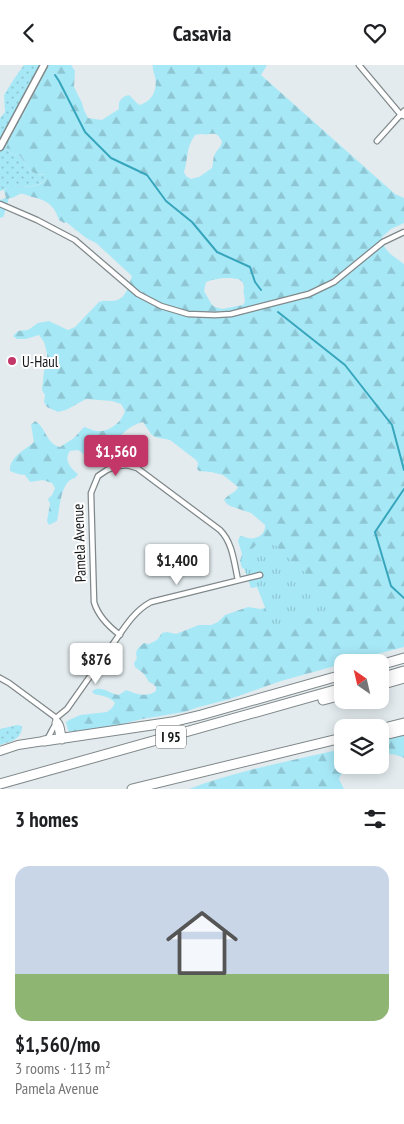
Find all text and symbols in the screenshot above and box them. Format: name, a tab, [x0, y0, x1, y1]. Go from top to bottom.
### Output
icon: back	[15, 19, 43, 47]
text: Casavia	[173, 19, 231, 47]
icon: heart	[361, 19, 389, 47]
place label: U-Haul	[22, 352, 59, 371]
marker: U-Haul	[6, 355, 18, 367]
pin: $1,560	[75, 435, 157, 477]
text: $1,560	[95, 441, 137, 461]
street label: Pamela Avenue	[68, 503, 90, 583]
pin: $1,400	[136, 543, 218, 586]
text: $1,400	[156, 550, 198, 570]
pin: $876	[66, 643, 126, 685]
text: $876	[81, 649, 111, 669]
north arrow	[334, 654, 389, 709]
map controls	[334, 654, 389, 774]
button: layers	[334, 719, 389, 774]
road number: I 95	[156, 725, 186, 749]
icon: filters	[361, 805, 389, 833]
text: 3 homes	[15, 806, 78, 833]
icon: home	[157, 898, 247, 988]
text: $1,560/mo	[15, 1031, 100, 1058]
text: 3 rooms · 113 m²	[15, 1058, 111, 1078]
text: Pamela Avenue	[15, 1078, 99, 1098]

